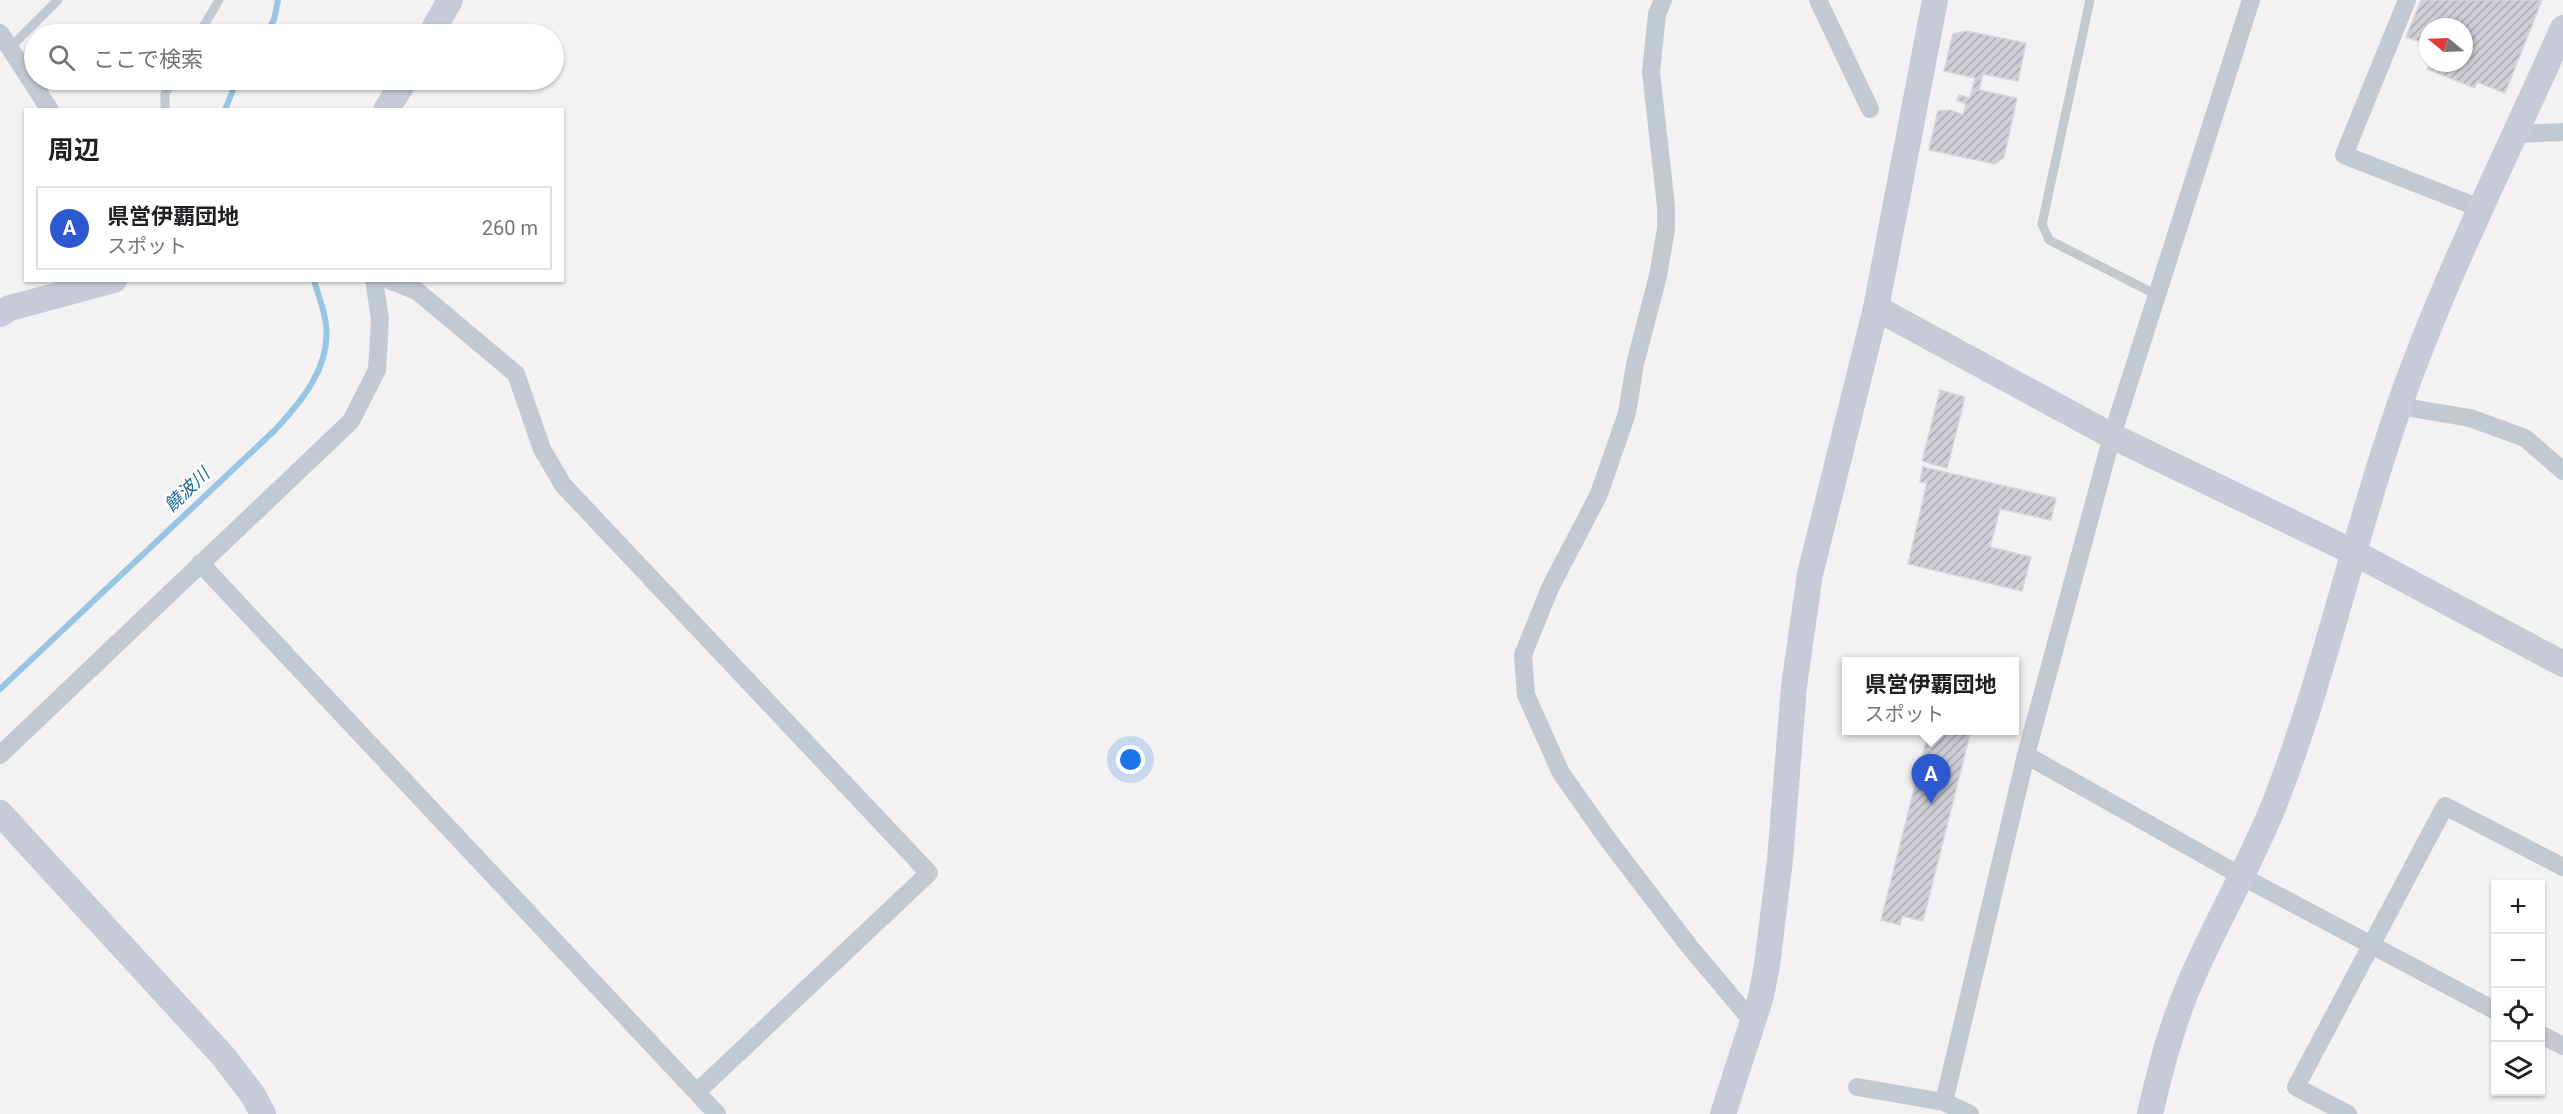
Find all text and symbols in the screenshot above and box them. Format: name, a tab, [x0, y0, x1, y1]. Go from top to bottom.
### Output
north arrow	[2419, 18, 2473, 72]
search box	[24, 24, 564, 90]
icon: search	[45, 41, 78, 74]
text: ここで検索	[93, 47, 203, 72]
text: 周辺	[48, 135, 100, 165]
text: 県営伊覇団地	[107, 204, 239, 229]
text: A	[63, 216, 76, 240]
text: 260 m	[482, 216, 538, 240]
text: スポット	[107, 234, 187, 258]
water label: 饒波川	[160, 462, 215, 516]
popup	[1842, 657, 2019, 735]
text: 県営伊覇団地	[1864, 672, 1997, 697]
text: スポット	[1864, 702, 1944, 726]
your location	[1116, 745, 1145, 774]
pin: A	[1912, 754, 1950, 804]
map controls	[2491, 880, 2545, 1096]
button: +	[2491, 880, 2545, 934]
button: −	[2491, 934, 2545, 988]
button: locate	[2491, 988, 2545, 1042]
button: layers	[2491, 1042, 2545, 1096]

